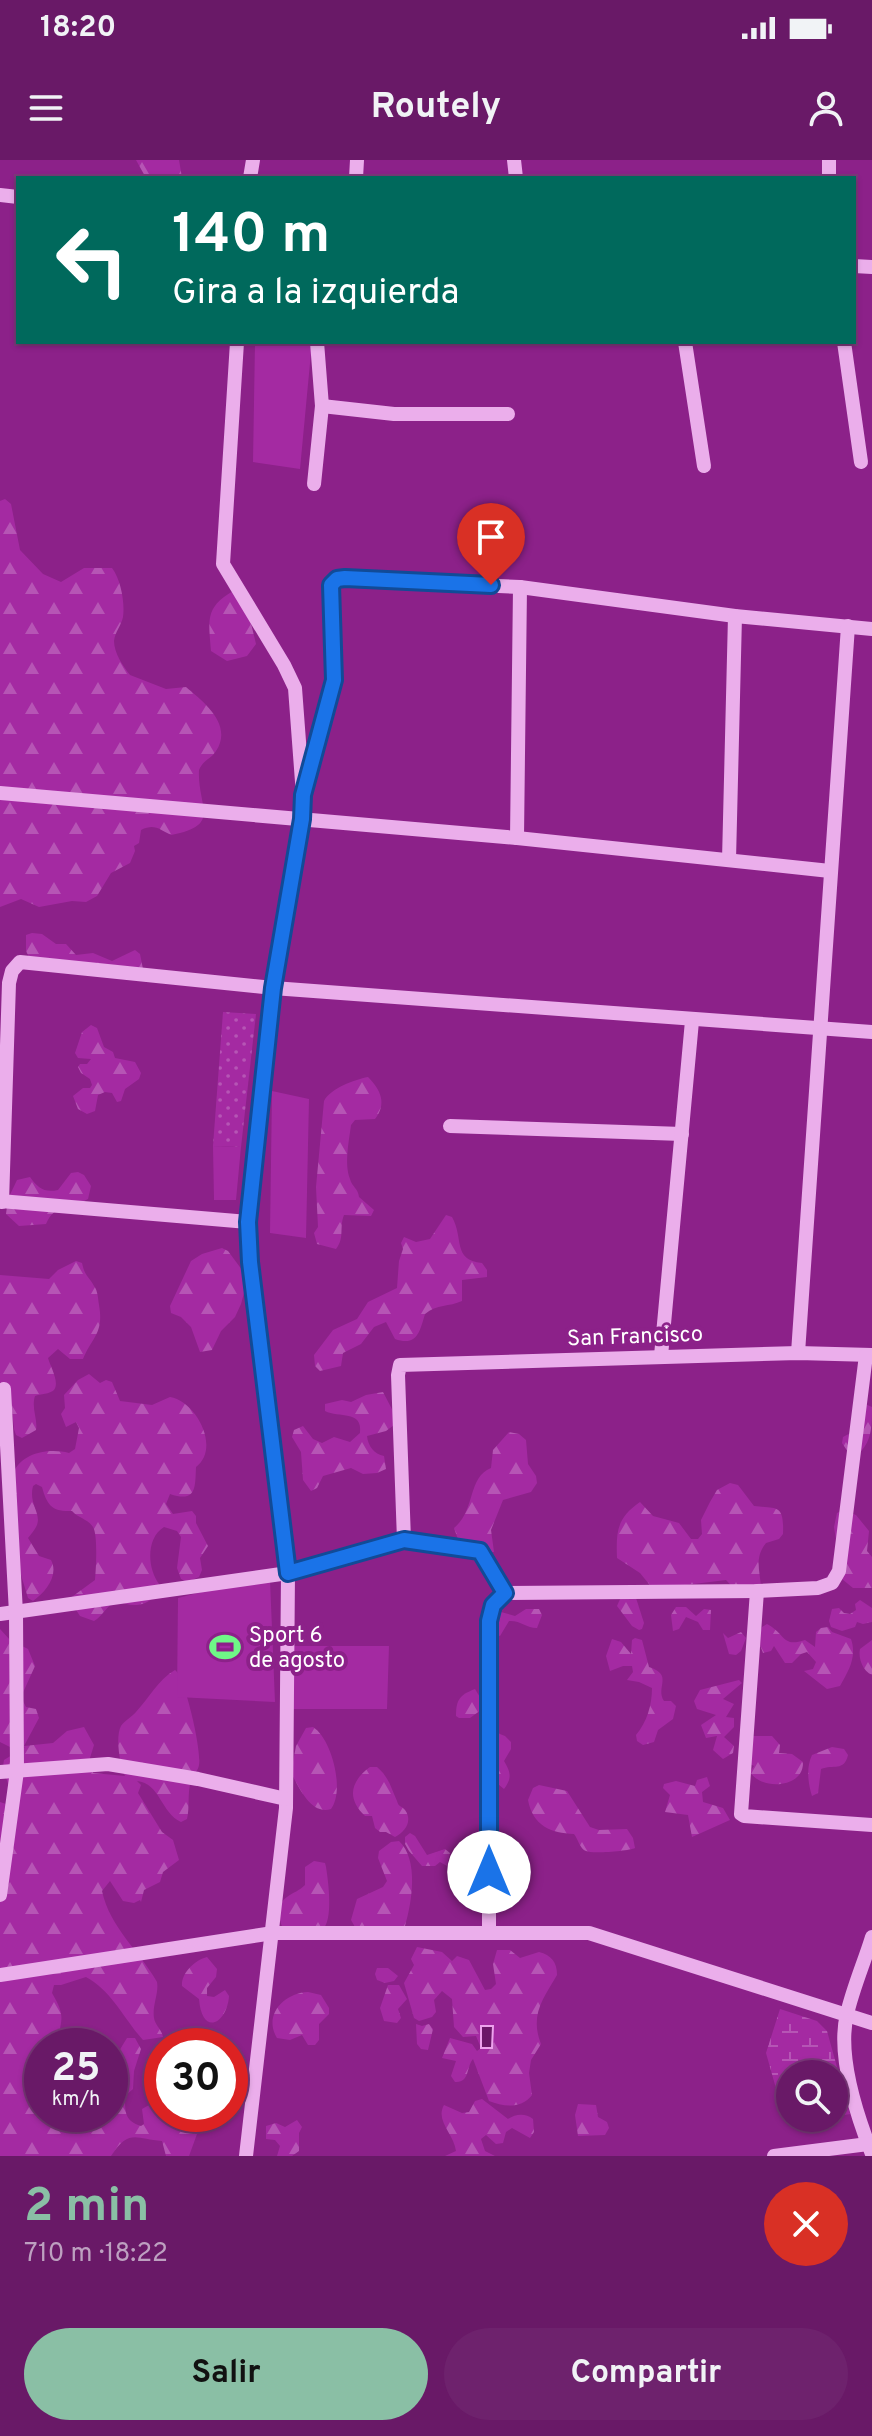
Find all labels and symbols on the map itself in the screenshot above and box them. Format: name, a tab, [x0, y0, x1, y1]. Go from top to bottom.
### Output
pin	[457, 503, 525, 585]
street label: San Francisco	[567, 1322, 704, 1353]
place label: Sport 6 de agosto	[249, 1623, 345, 1675]
sports icon: Sport 6 de agosto	[208, 1630, 242, 1664]
position arrow	[447, 1830, 531, 1914]
speed limit sign: 30	[144, 2028, 248, 2132]

